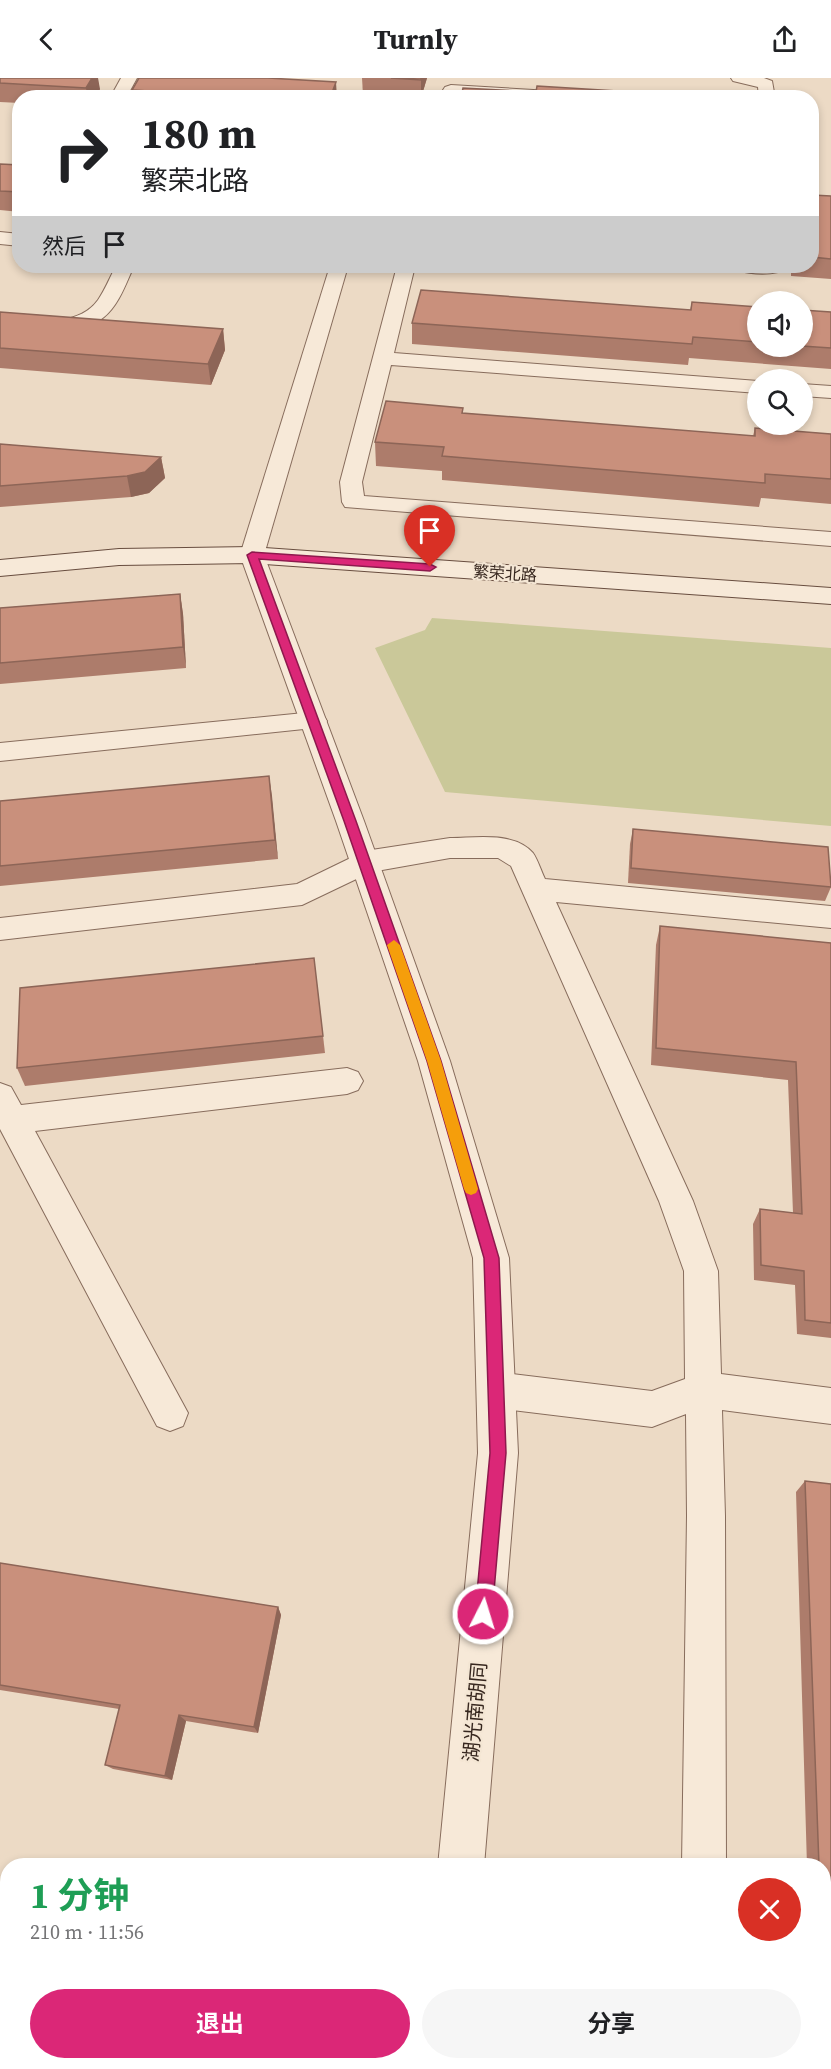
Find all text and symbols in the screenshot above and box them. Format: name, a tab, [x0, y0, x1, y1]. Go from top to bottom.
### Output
text: Turnly	[373, 21, 458, 58]
icon: back	[30, 23, 63, 56]
icon: share	[768, 23, 801, 56]
text: 180 m	[141, 104, 256, 162]
icon: right	[42, 114, 120, 192]
text: 繁荣北路	[141, 162, 249, 199]
icon: arrive	[98, 228, 131, 261]
text: 然后	[42, 231, 86, 261]
map controls	[747, 291, 813, 435]
button: sound	[747, 291, 813, 357]
button: search	[747, 369, 813, 435]
pin	[404, 505, 455, 567]
icon: arrive	[413, 514, 446, 547]
street label: 繁荣北路	[472, 560, 538, 586]
position arrow	[451, 1582, 515, 1646]
street label: 湖光南胡同	[457, 1661, 493, 1763]
text: 1 分钟	[30, 1871, 129, 1920]
button: close	[738, 1878, 801, 1941]
text: 210 m · 11:56	[30, 1918, 144, 1946]
button: 退出	[30, 1989, 410, 2058]
button: 分享	[422, 1989, 801, 2058]

